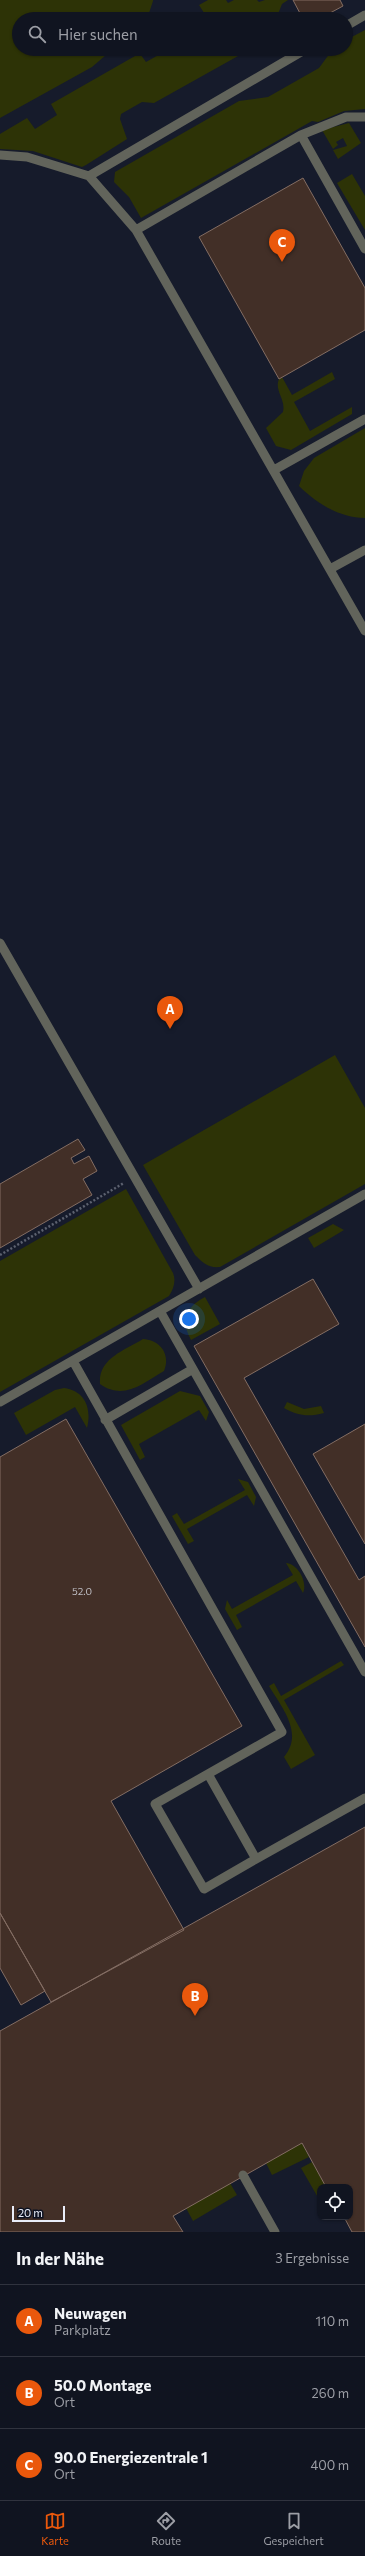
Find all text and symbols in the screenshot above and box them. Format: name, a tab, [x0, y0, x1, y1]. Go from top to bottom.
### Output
search box	[12, 12, 353, 56]
icon: search	[26, 23, 48, 45]
text: Hier suchen	[58, 25, 138, 43]
pin: C	[269, 229, 295, 262]
pin: A	[157, 996, 183, 1029]
your location	[179, 1309, 199, 1329]
house number: 52.0	[72, 1585, 92, 1597]
pin: B	[182, 1983, 208, 2016]
map controls	[317, 2184, 353, 2220]
button: locate	[317, 2184, 353, 2220]
scale bar	[12, 2204, 65, 2223]
text: 20 m	[18, 2206, 43, 2219]
text: In der Nähe	[16, 2248, 104, 2269]
text: 3 Ergebnisse	[275, 2250, 349, 2266]
text: Neuwagen	[54, 2304, 127, 2322]
text: A	[24, 2313, 34, 2329]
text: 110 m	[316, 2313, 349, 2329]
text: Parkplatz	[54, 2322, 111, 2338]
text: 50.0 Montage	[54, 2376, 151, 2394]
text: B	[25, 2385, 33, 2401]
text: 260 m	[312, 2385, 349, 2401]
text: Ort	[54, 2394, 75, 2410]
text: 90.0 Energiezentrale 1	[54, 2448, 208, 2466]
text: C	[25, 2457, 33, 2473]
text: 400 m	[310, 2457, 349, 2473]
text: Ort	[54, 2466, 75, 2482]
tab: Karte	[41, 2510, 69, 2547]
tab: Route	[151, 2510, 181, 2547]
tab: Gespeichert	[263, 2510, 324, 2547]

